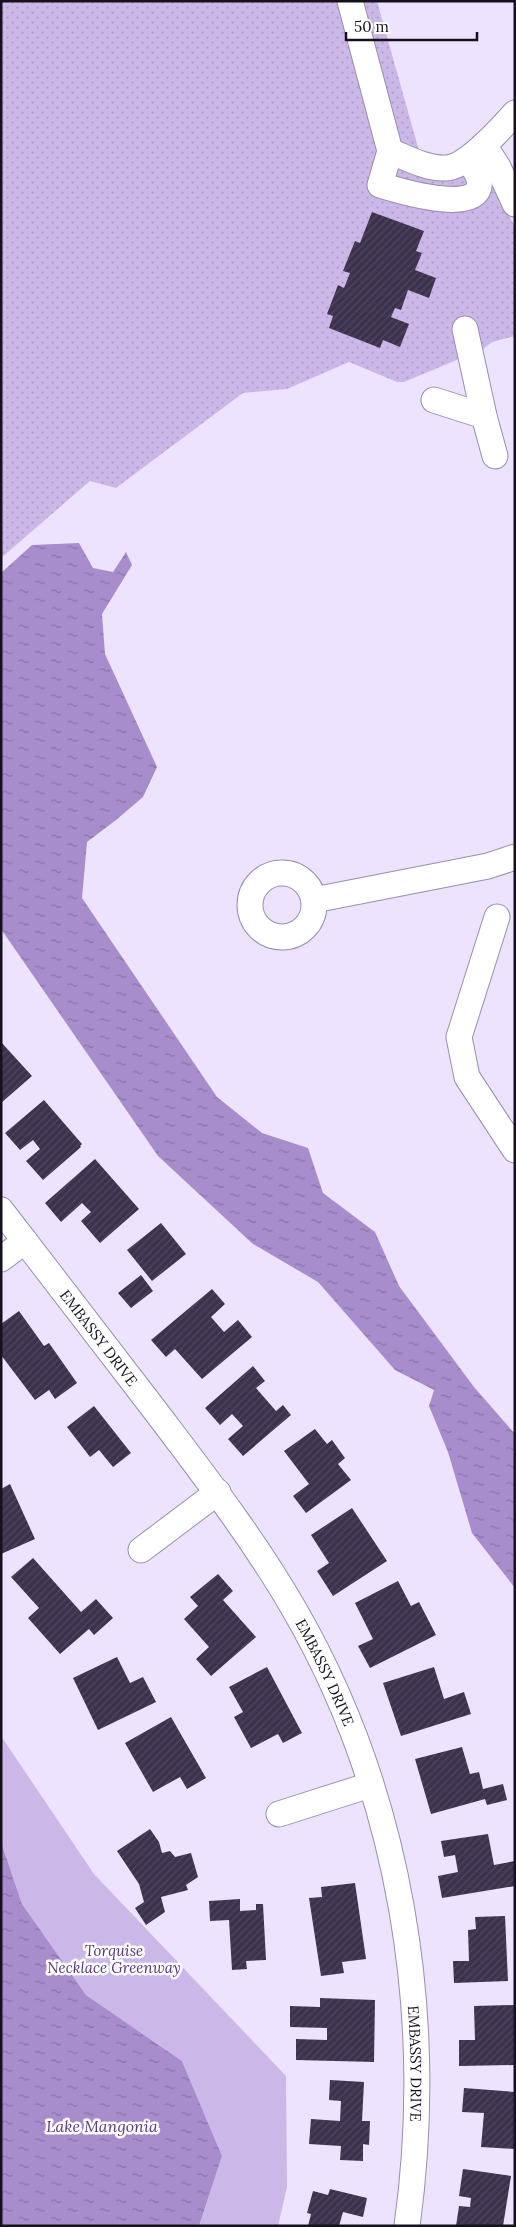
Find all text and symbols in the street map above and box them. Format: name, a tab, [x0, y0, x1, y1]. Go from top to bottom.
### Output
scale bar	[346, 10, 477, 42]
text: 50 m	[354, 17, 389, 36]
street label: EMBASSY DRIVE	[56, 1286, 142, 1389]
street label: EMBASSY DRIVE	[292, 1615, 359, 1729]
park label: Torquise Necklace Greenway	[47, 1941, 181, 1977]
street label: EMBASSY DRIVE	[404, 2005, 426, 2122]
water label: Lake Mangonia	[46, 2116, 158, 2136]

